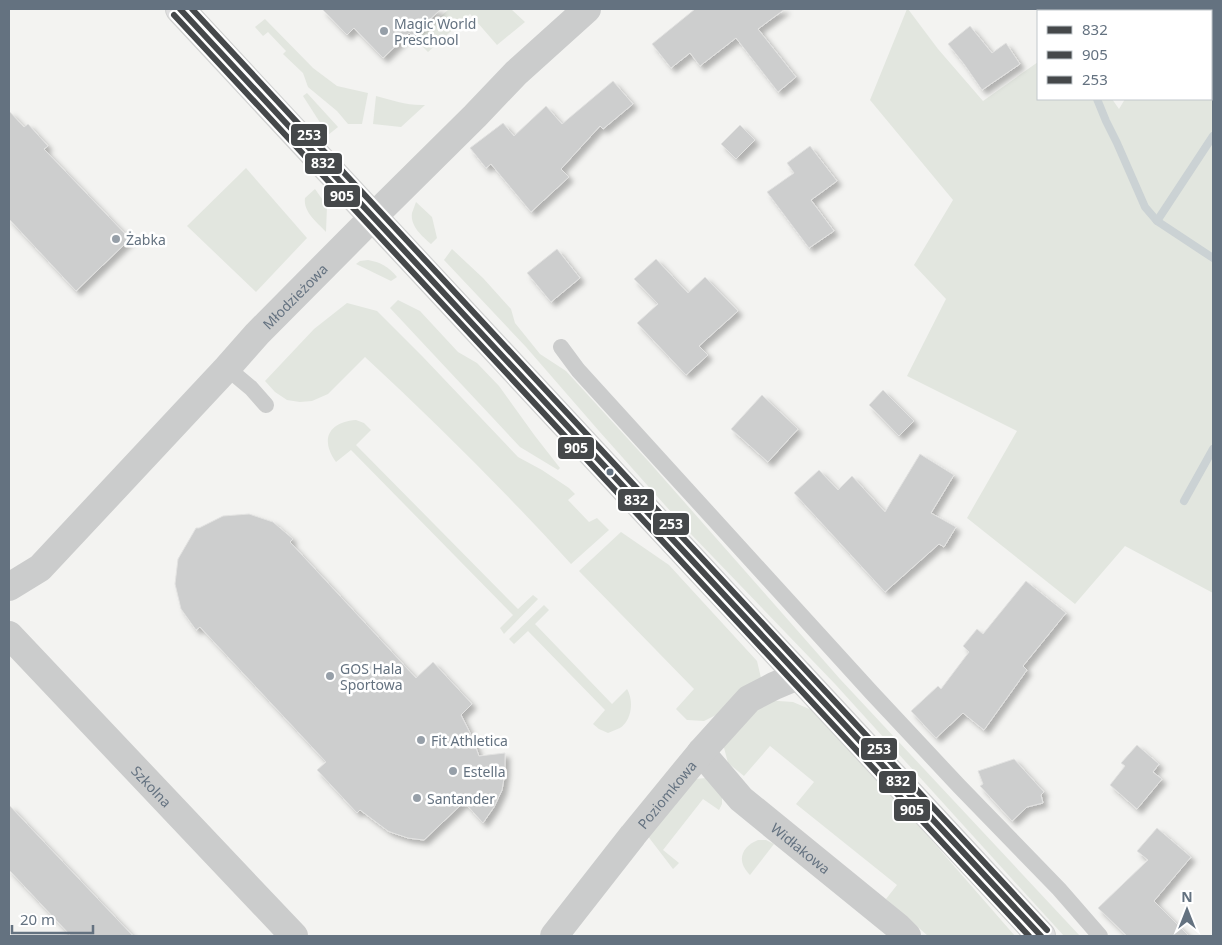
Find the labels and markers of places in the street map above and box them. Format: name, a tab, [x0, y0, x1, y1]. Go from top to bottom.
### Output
place label: Magic World Preschool	[394, 14, 476, 49]
marker: Magic World Preschool	[378, 25, 390, 37]
place label: Żabka	[126, 230, 166, 249]
marker: Żabka	[110, 233, 122, 245]
unlabelled marker	[605, 467, 615, 477]
place label: GOS Hala Sportowa	[340, 659, 403, 694]
marker: GOS Hala Sportowa	[324, 670, 336, 682]
place label: Fit Athletica	[431, 731, 508, 750]
marker: Fit Athletica	[415, 734, 427, 746]
place label: Estella	[463, 762, 506, 781]
marker: Estella	[447, 765, 459, 777]
place label: Santander	[427, 789, 495, 808]
marker: Santander	[411, 792, 423, 804]

